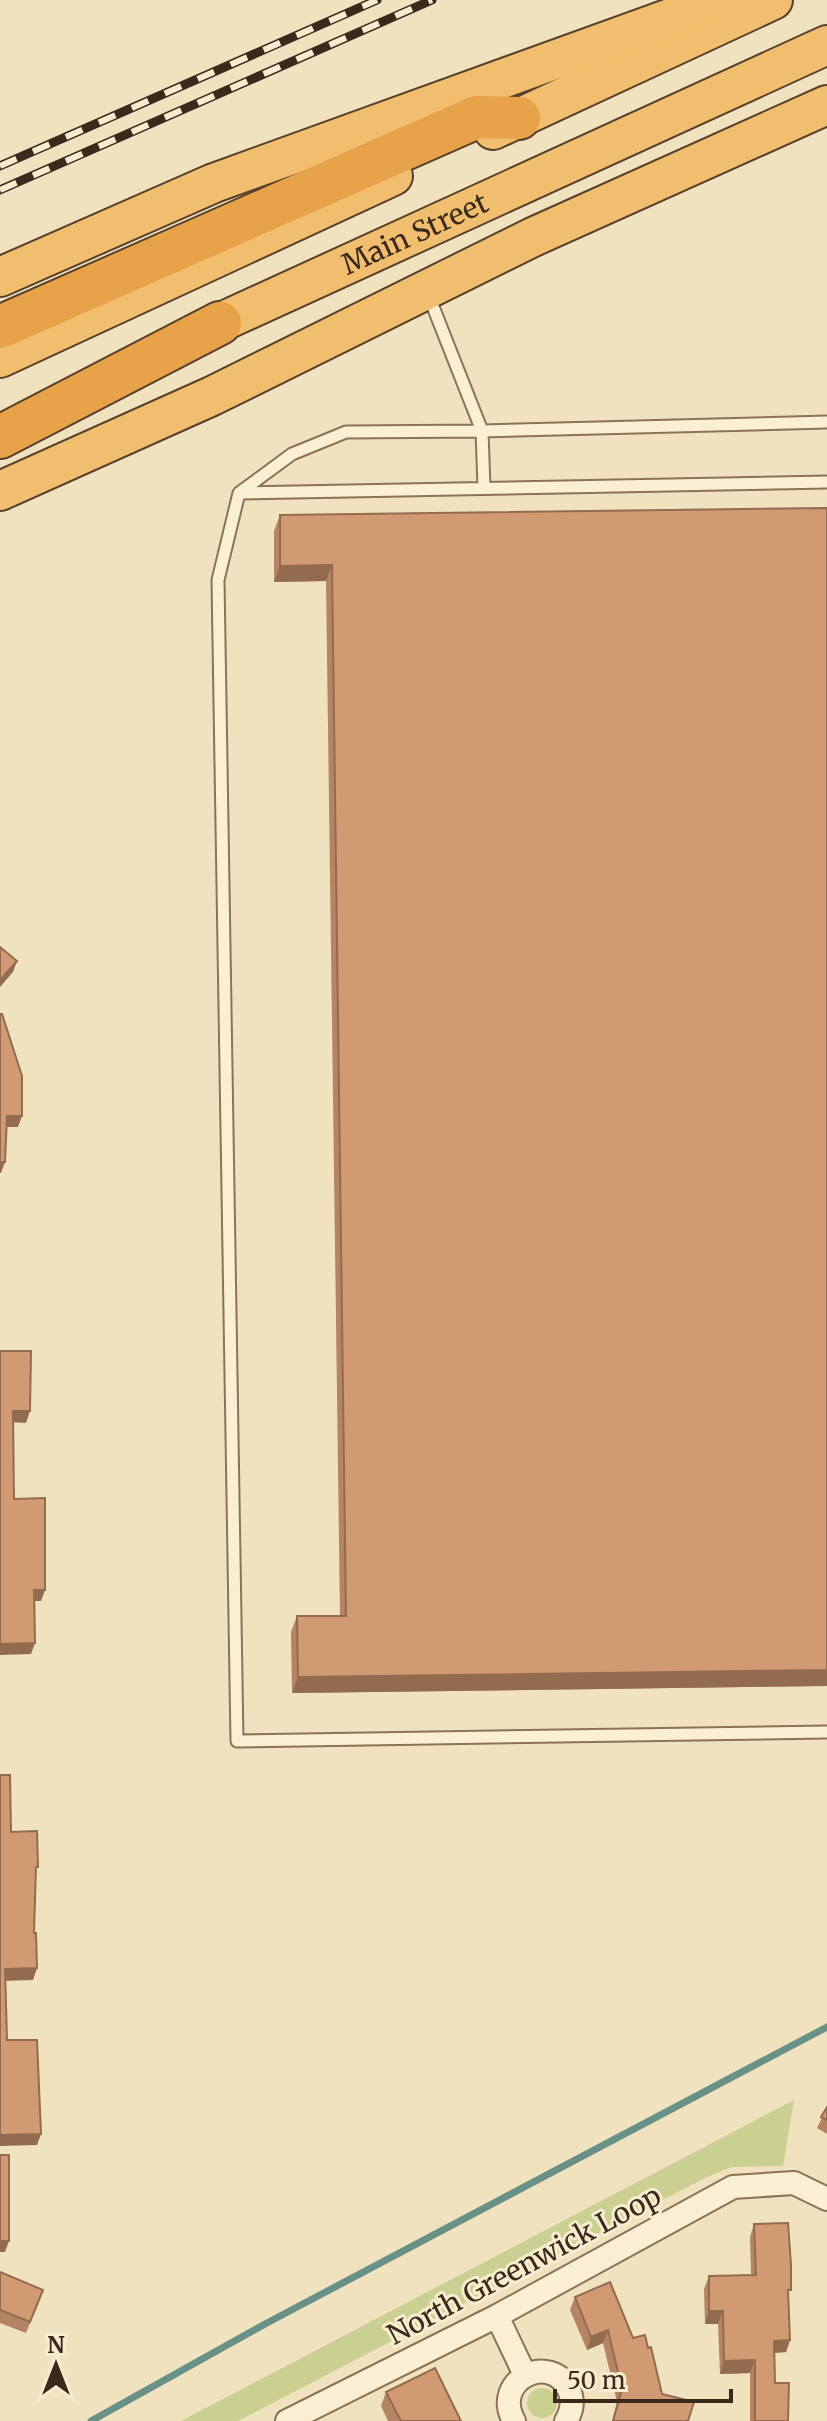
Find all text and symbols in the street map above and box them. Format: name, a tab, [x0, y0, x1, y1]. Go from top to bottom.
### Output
street label: Main Street	[336, 184, 494, 283]
street label: North Greenwick Loop	[381, 2177, 667, 2353]
north arrow	[16, 2325, 96, 2405]
text: N	[47, 2331, 65, 2359]
scale bar	[555, 2353, 731, 2403]
text: 50 m	[567, 2365, 626, 2396]

